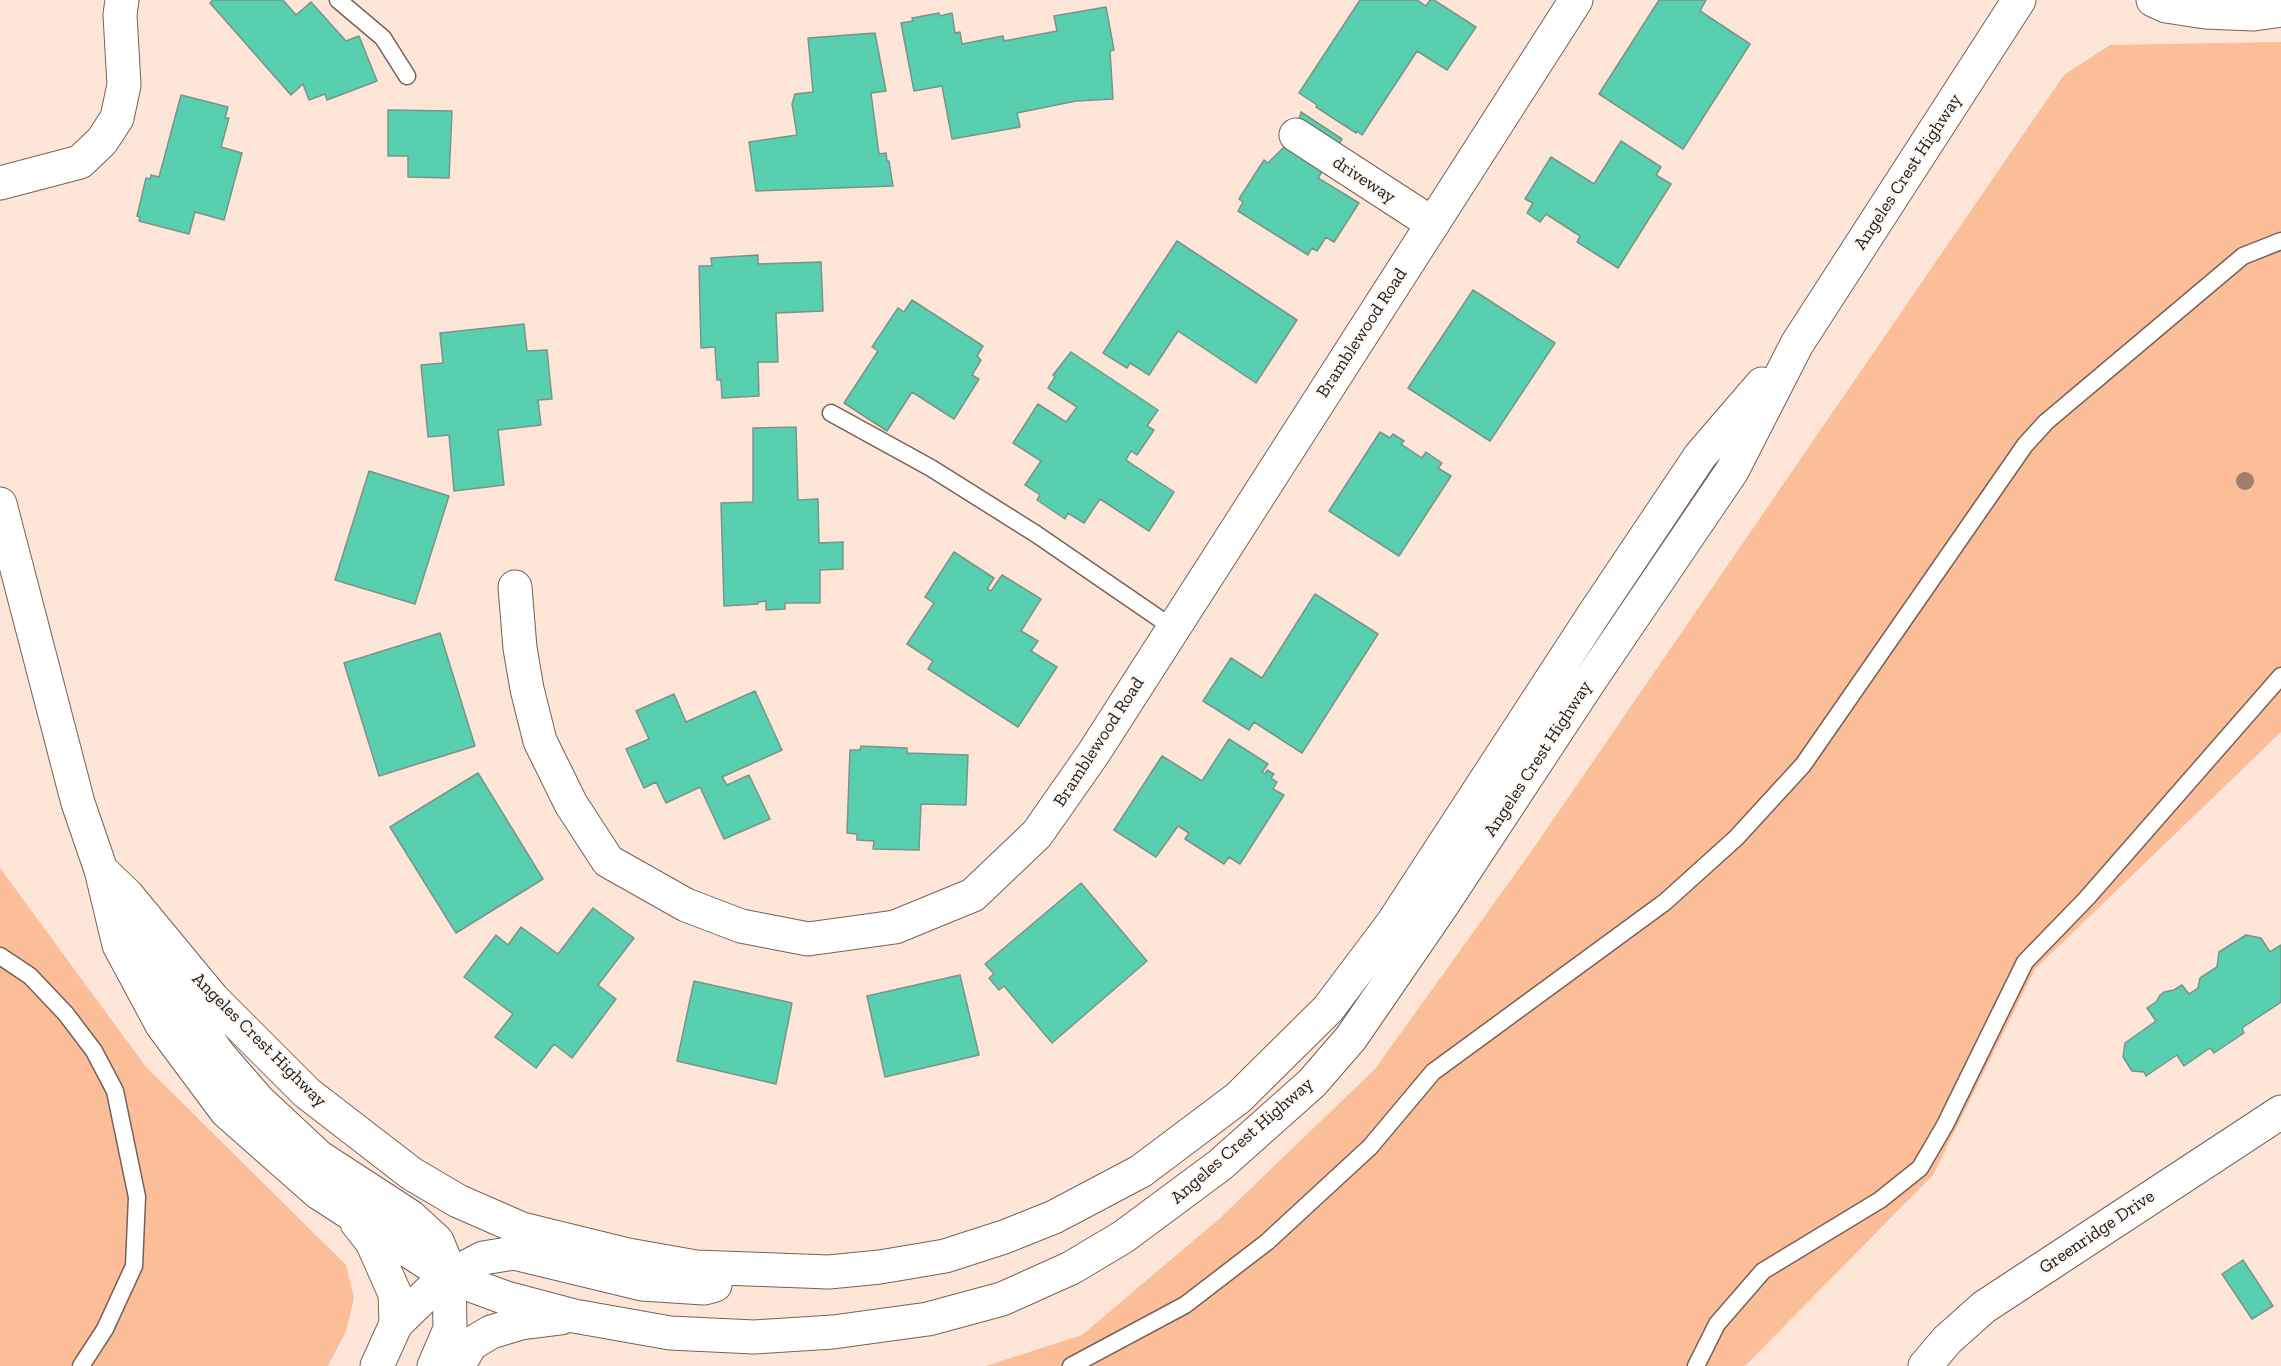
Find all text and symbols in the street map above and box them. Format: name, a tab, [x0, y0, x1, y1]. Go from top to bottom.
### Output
street label: Angeles Crest Highway	[1850, 90, 1966, 254]
street label: driveway	[1328, 152, 1400, 208]
street label: Bramblewood Road	[1312, 264, 1412, 402]
street label: Bramblewood Road	[1049, 673, 1149, 811]
street label: Angeles Crest Highway	[1480, 677, 1596, 841]
street label: Angeles Crest Highway	[187, 968, 331, 1112]
street label: Angeles Crest Highway	[1166, 1073, 1318, 1209]
street label: Greenridge Drive	[2035, 1185, 2159, 1279]

